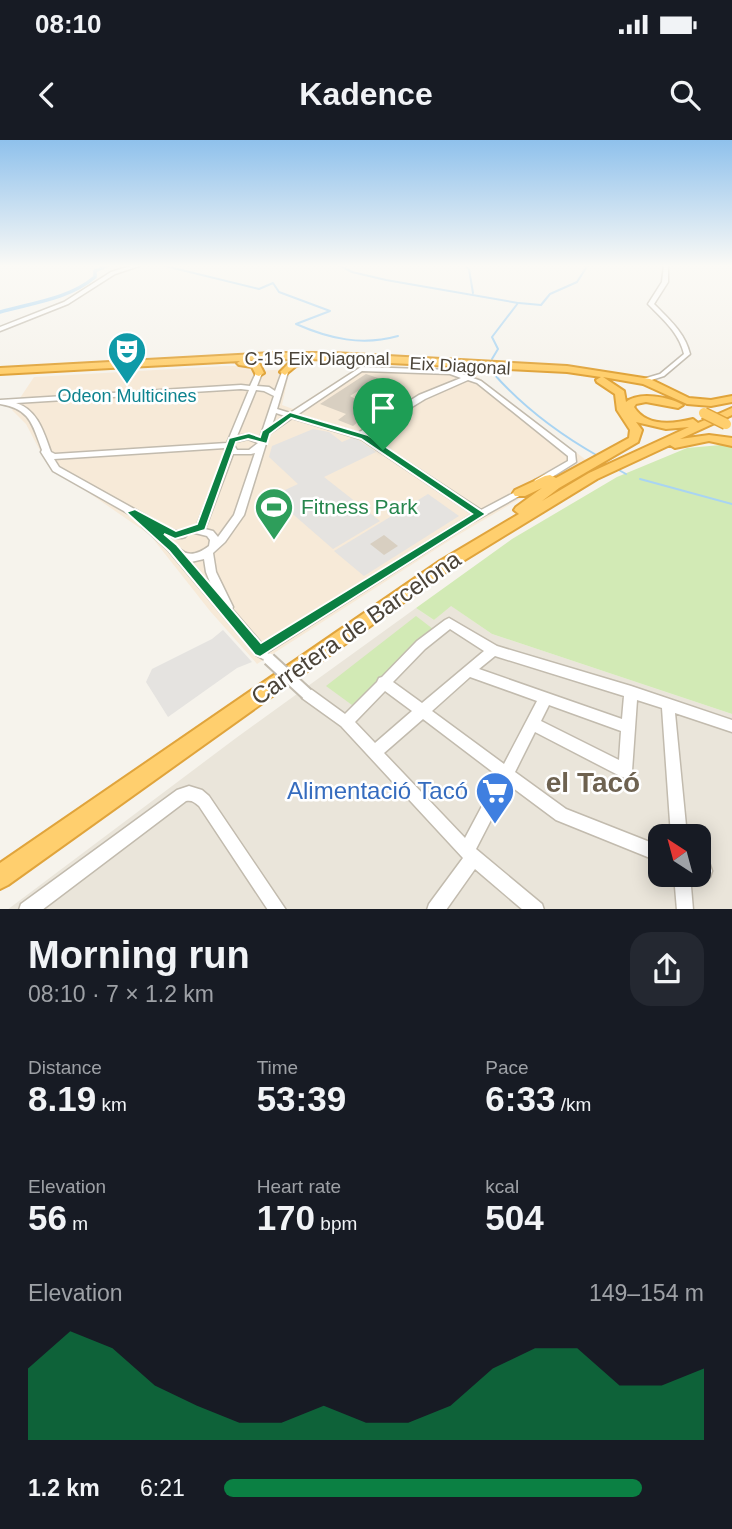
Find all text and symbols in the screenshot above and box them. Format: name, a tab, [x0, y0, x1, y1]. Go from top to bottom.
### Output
text: 08:10	[35, 9, 102, 39]
icon: back	[28, 76, 66, 114]
text: Kadence	[299, 76, 433, 112]
icon: search	[666, 76, 704, 114]
theatre icon: Odeon Multicines	[106, 330, 148, 385]
street label: C-15 Eix Diagonal	[244, 349, 390, 369]
street label: Eix Diagonal	[409, 353, 511, 379]
pin	[353, 378, 413, 450]
place label: Odeon Multicines	[57, 386, 197, 406]
icon: arrive	[364, 389, 402, 427]
sports icon: Fitness Park	[253, 486, 295, 541]
place label: Fitness Park	[301, 495, 418, 518]
street label: Carretera de Barcelona	[246, 545, 466, 710]
district label: el Tacó	[546, 767, 640, 798]
supermarket icon: Alimentació Tacó	[474, 770, 516, 825]
place label: Alimentació Tacó	[287, 777, 468, 804]
north arrow	[648, 824, 710, 887]
map controls	[648, 824, 711, 887]
button: share	[630, 932, 704, 1006]
text: Morning run	[28, 934, 250, 976]
text: 08:10 · 7 × 1.2 km	[28, 981, 214, 1007]
text: Distance	[28, 1057, 102, 1078]
text: Time	[257, 1057, 298, 1078]
text: Pace	[485, 1057, 529, 1078]
text: 8.19	[28, 1079, 96, 1118]
text: 53:39	[257, 1079, 346, 1118]
text: 6:33	[485, 1079, 555, 1118]
text: km	[96, 1094, 127, 1115]
text: /km	[555, 1094, 591, 1115]
text: Elevation	[28, 1176, 106, 1197]
text: Heart rate	[257, 1176, 341, 1197]
text: kcal	[485, 1176, 519, 1197]
text: 56	[28, 1198, 67, 1237]
text: 170	[257, 1198, 315, 1237]
text: 504	[485, 1198, 544, 1237]
text: m	[67, 1213, 88, 1234]
text: bpm	[315, 1213, 357, 1234]
text: Elevation	[28, 1280, 123, 1306]
text: 149–154 m	[589, 1280, 704, 1306]
text: 1.2 km	[28, 1475, 100, 1501]
text: 6:21	[140, 1475, 185, 1501]

